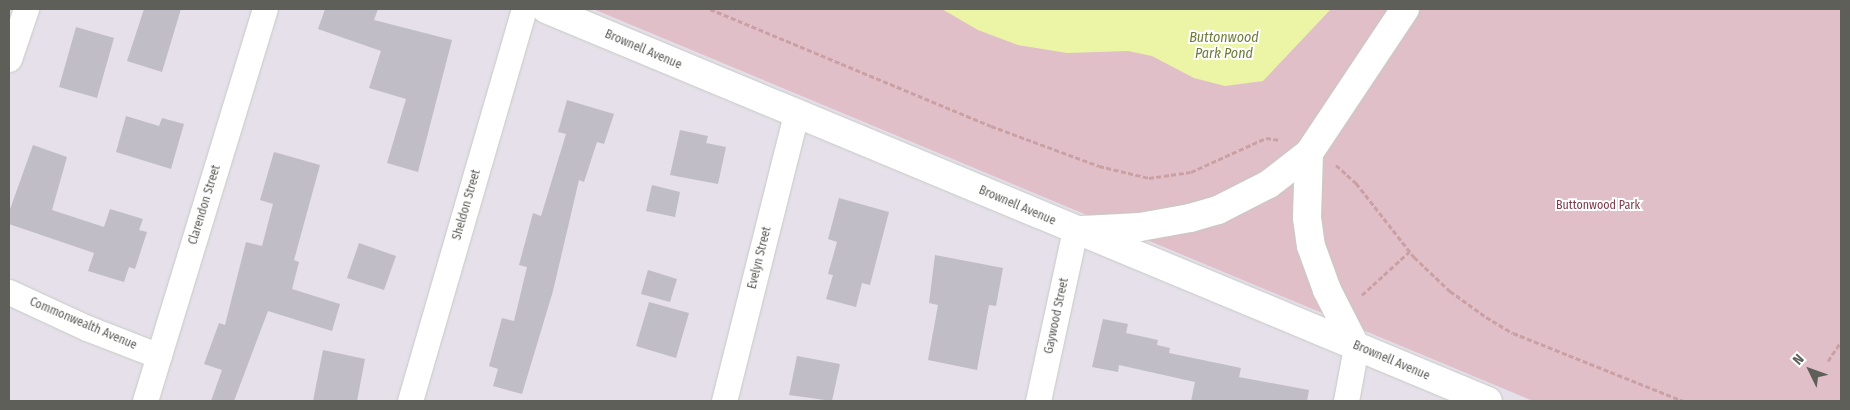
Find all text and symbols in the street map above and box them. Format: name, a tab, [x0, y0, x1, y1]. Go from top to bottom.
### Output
street label: Brownell Avenue	[602, 27, 684, 73]
water label: Buttonwood Park Pond	[1189, 30, 1259, 62]
street label: Clarendon Street	[186, 163, 224, 247]
street label: Sheldon Street	[450, 168, 484, 242]
street label: Brownell Avenue	[976, 183, 1058, 229]
park label: Buttonwood Park	[1556, 199, 1640, 213]
street label: Evelyn Street	[745, 225, 775, 291]
street label: Gaywood Street	[1042, 277, 1072, 355]
street label: Commonwealth Avenue	[27, 295, 139, 353]
street label: Brownell Avenue	[1350, 338, 1432, 384]
north arrow	[1785, 345, 1835, 395]
text: N	[1789, 351, 1808, 368]

